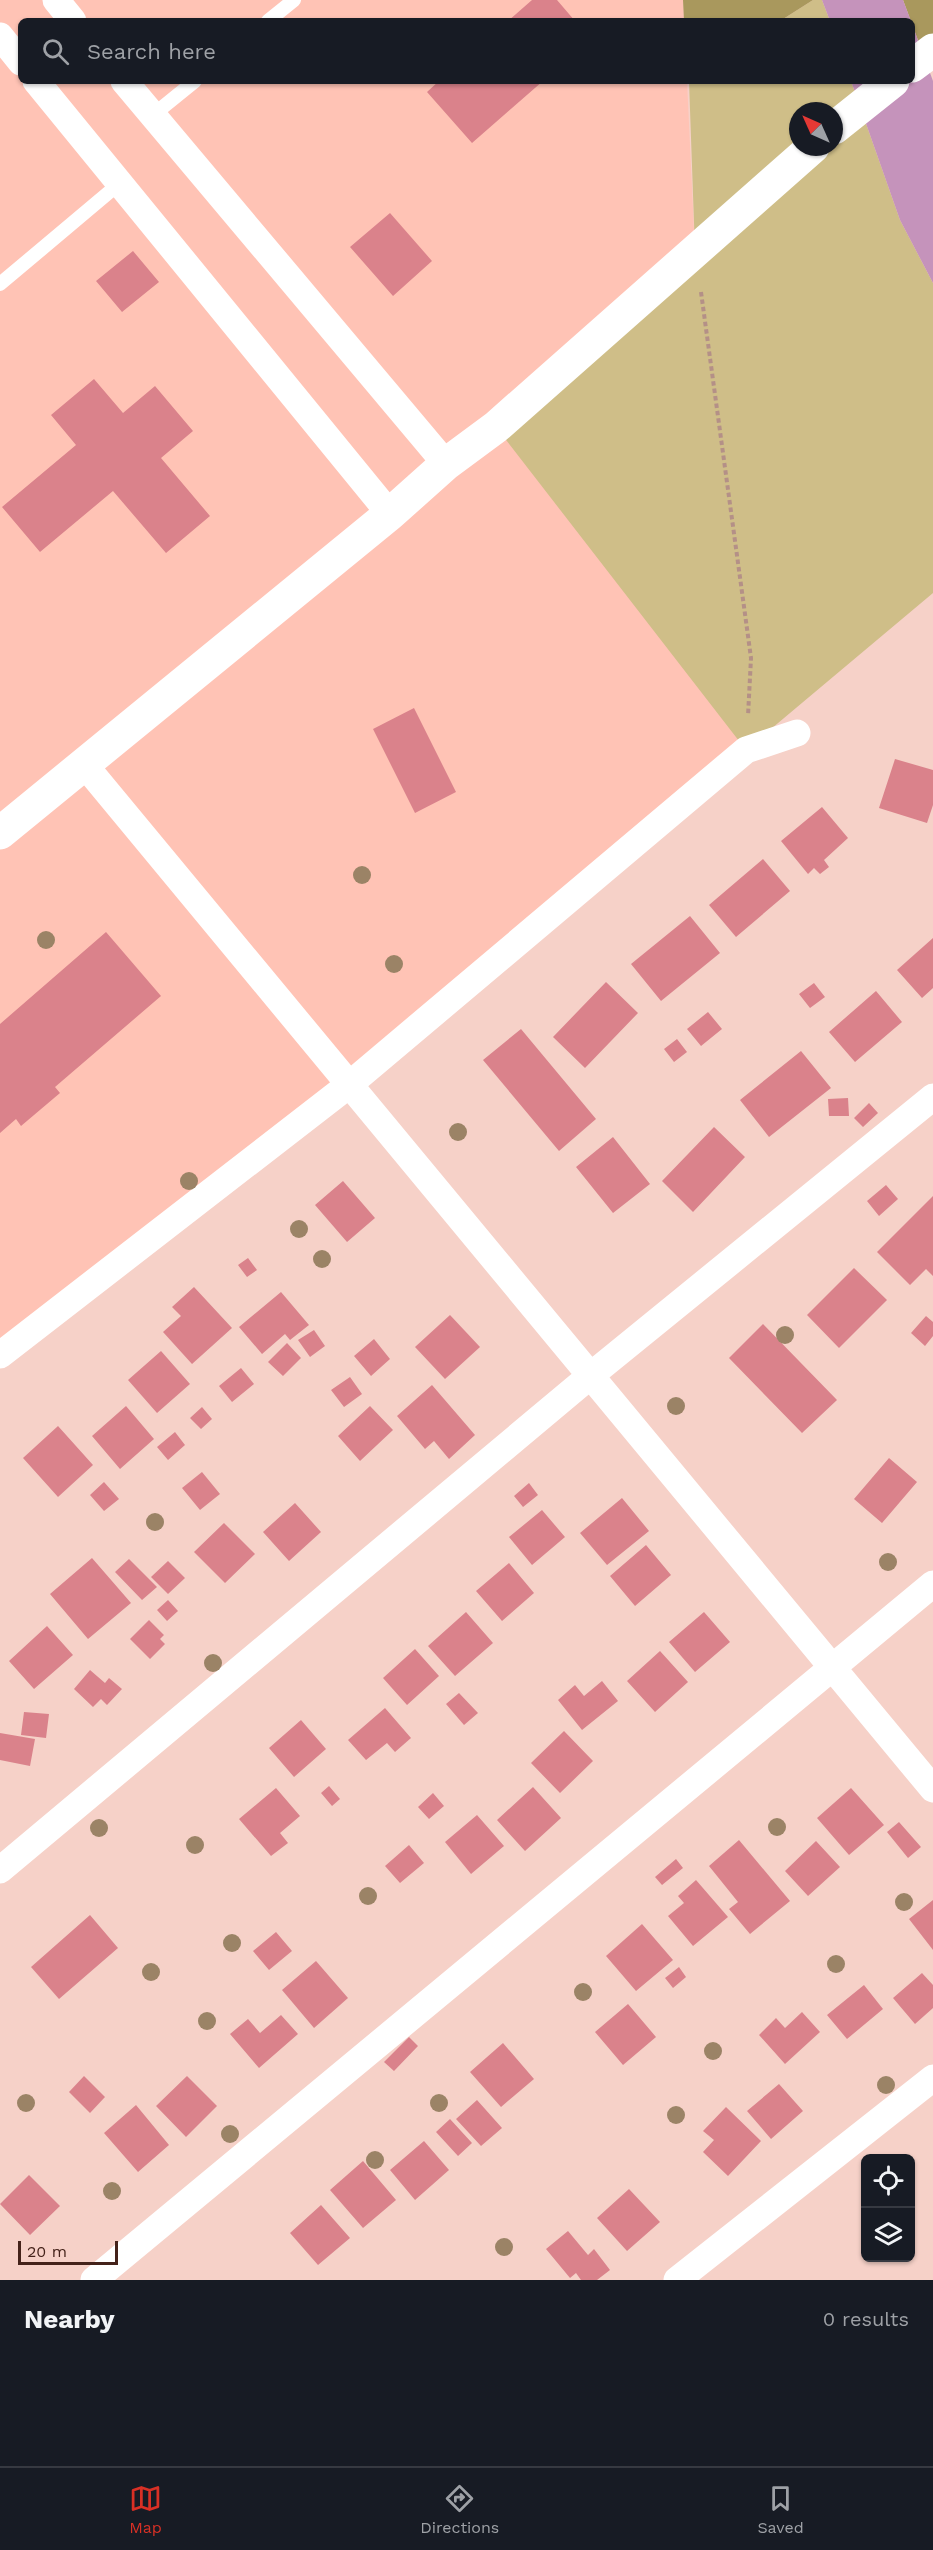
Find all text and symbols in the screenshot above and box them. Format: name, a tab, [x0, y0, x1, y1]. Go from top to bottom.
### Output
search box	[18, 18, 915, 84]
icon: search	[39, 35, 72, 68]
text: Search here	[87, 39, 216, 64]
north arrow	[789, 102, 843, 156]
map controls	[861, 2154, 915, 2262]
button: locate	[861, 2154, 915, 2208]
button: layers	[861, 2208, 915, 2262]
scale bar	[18, 2238, 118, 2266]
text: 20 m	[27, 2242, 67, 2261]
text: Nearby	[24, 2304, 115, 2334]
text: 0 results	[823, 2307, 909, 2331]
tab: Map	[129, 2482, 162, 2537]
tab: Directions	[420, 2482, 499, 2537]
tab: Saved	[757, 2482, 804, 2537]

